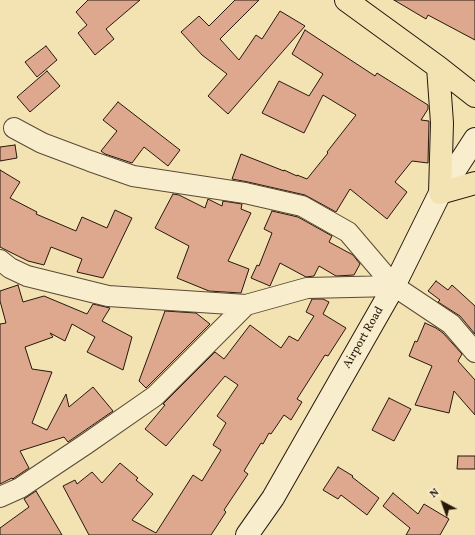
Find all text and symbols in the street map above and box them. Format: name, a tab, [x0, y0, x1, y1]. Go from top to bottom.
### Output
street label: Airport Road	[340, 304, 388, 372]
north arrow	[423, 483, 463, 523]
text: N	[427, 485, 443, 502]

